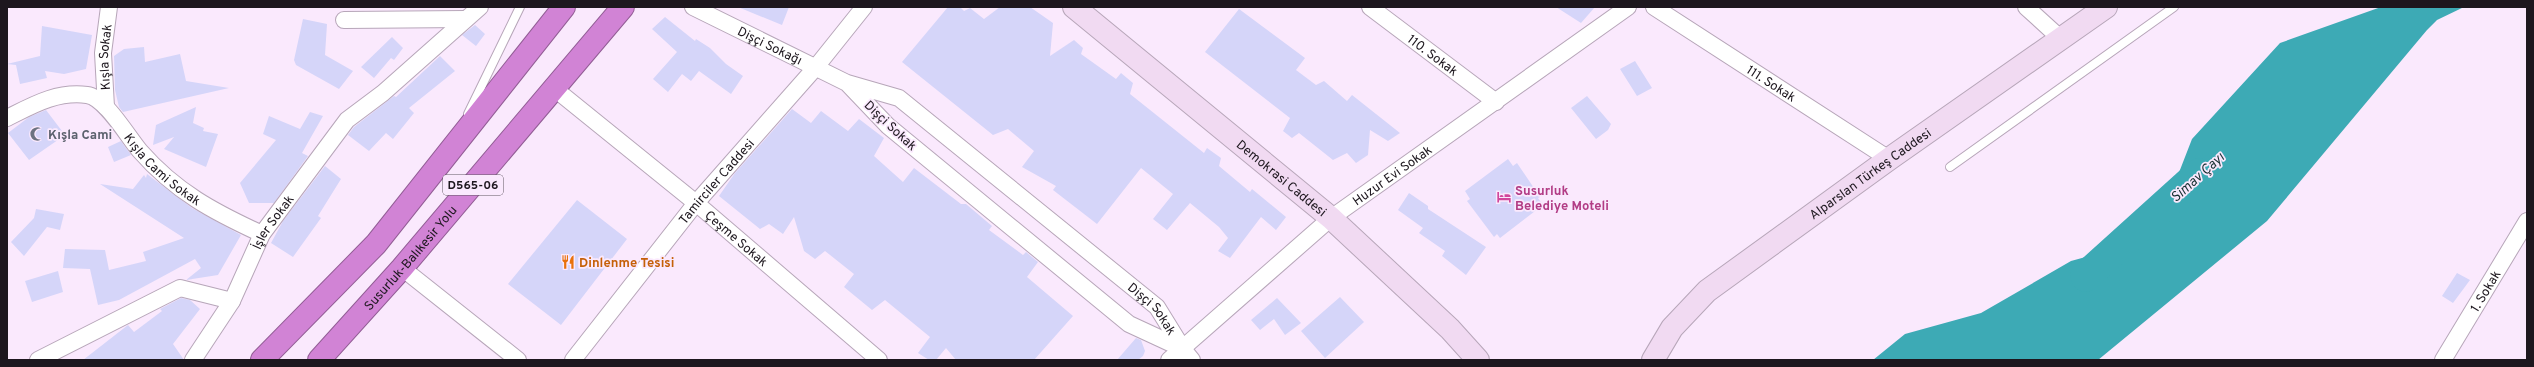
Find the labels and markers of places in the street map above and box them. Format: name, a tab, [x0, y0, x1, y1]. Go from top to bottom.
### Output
mosque icon: Kışla Cami	[29, 126, 45, 142]
place label: Kışla Cami	[48, 128, 112, 144]
place label: Susurluk Belediye Moteli	[1515, 184, 1609, 215]
hotel icon: Susurluk Belediye Moteli	[1496, 189, 1512, 205]
restaurant icon: Dinlenme Tesisi	[560, 254, 576, 270]
place label: Dinlenme Tesisi	[579, 256, 674, 272]

